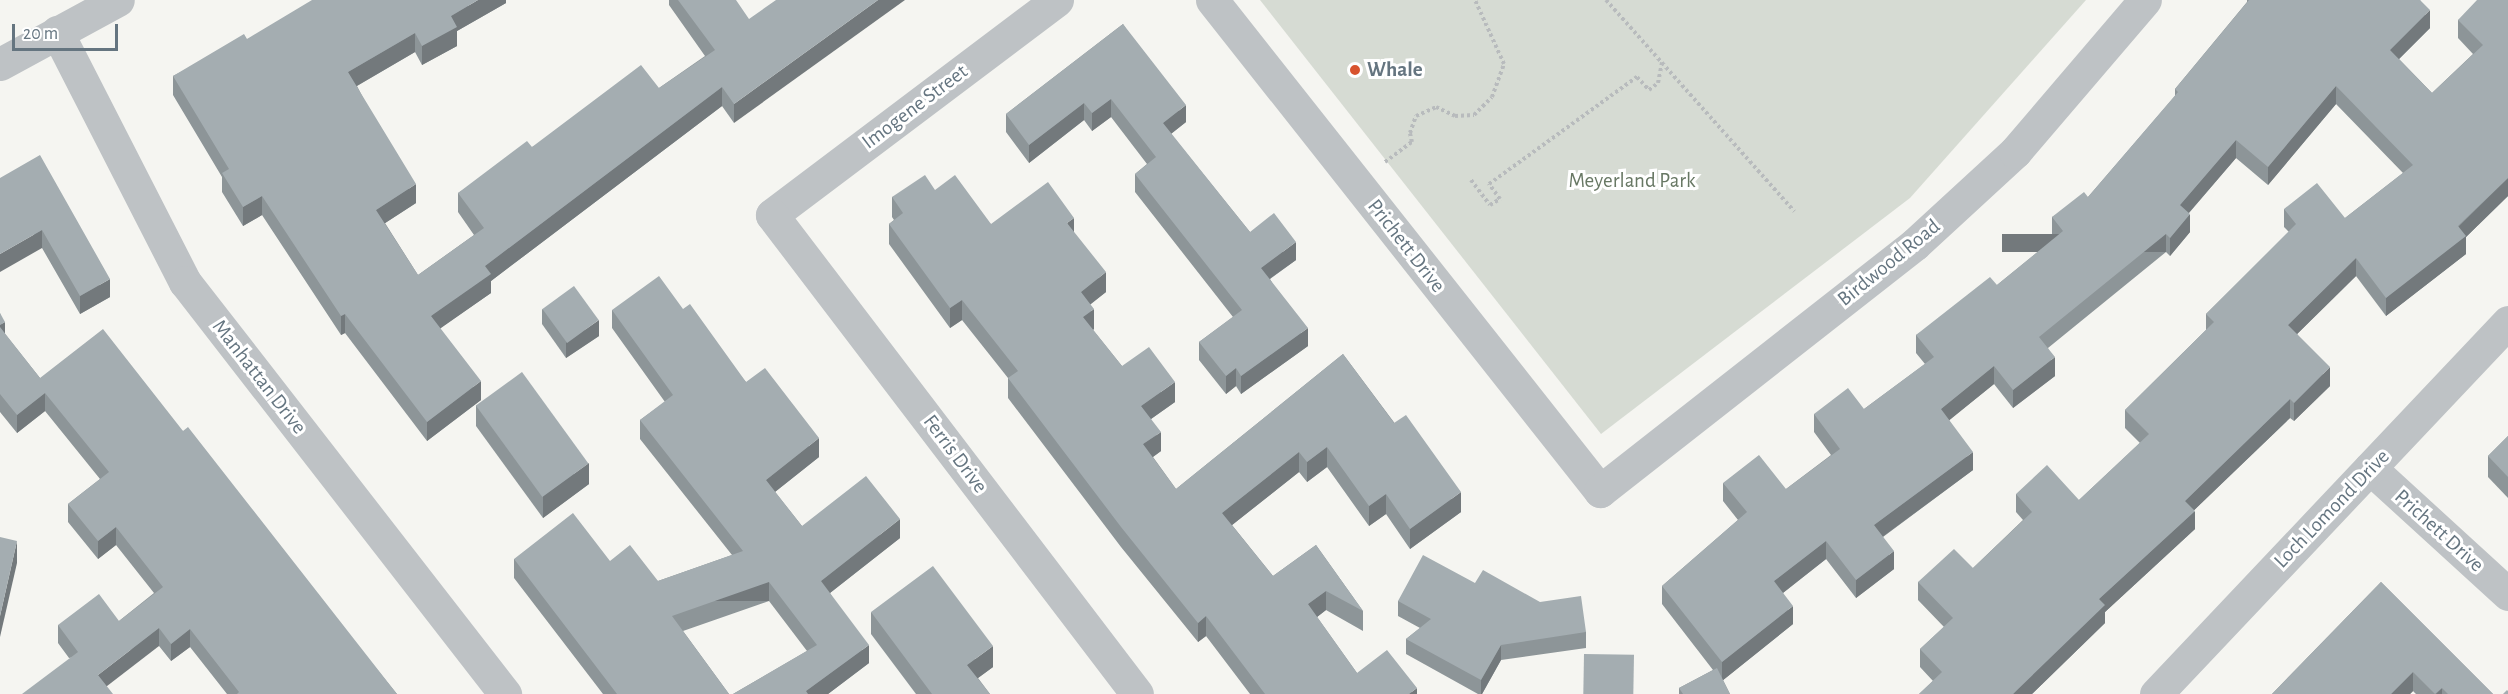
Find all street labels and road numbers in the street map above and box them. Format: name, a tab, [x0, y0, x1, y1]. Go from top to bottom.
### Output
street label: Imogene Street	[857, 59, 973, 155]
street label: Prichett Drive	[1362, 194, 1450, 298]
street label: Birdwood Road	[1833, 214, 1945, 312]
street label: Manhattan Drive	[207, 315, 311, 439]
street label: Ferris Drive	[917, 410, 993, 498]
street label: Loch Lomond Drive	[2269, 444, 2395, 574]
street label: Prichett Drive	[2389, 484, 2489, 578]

